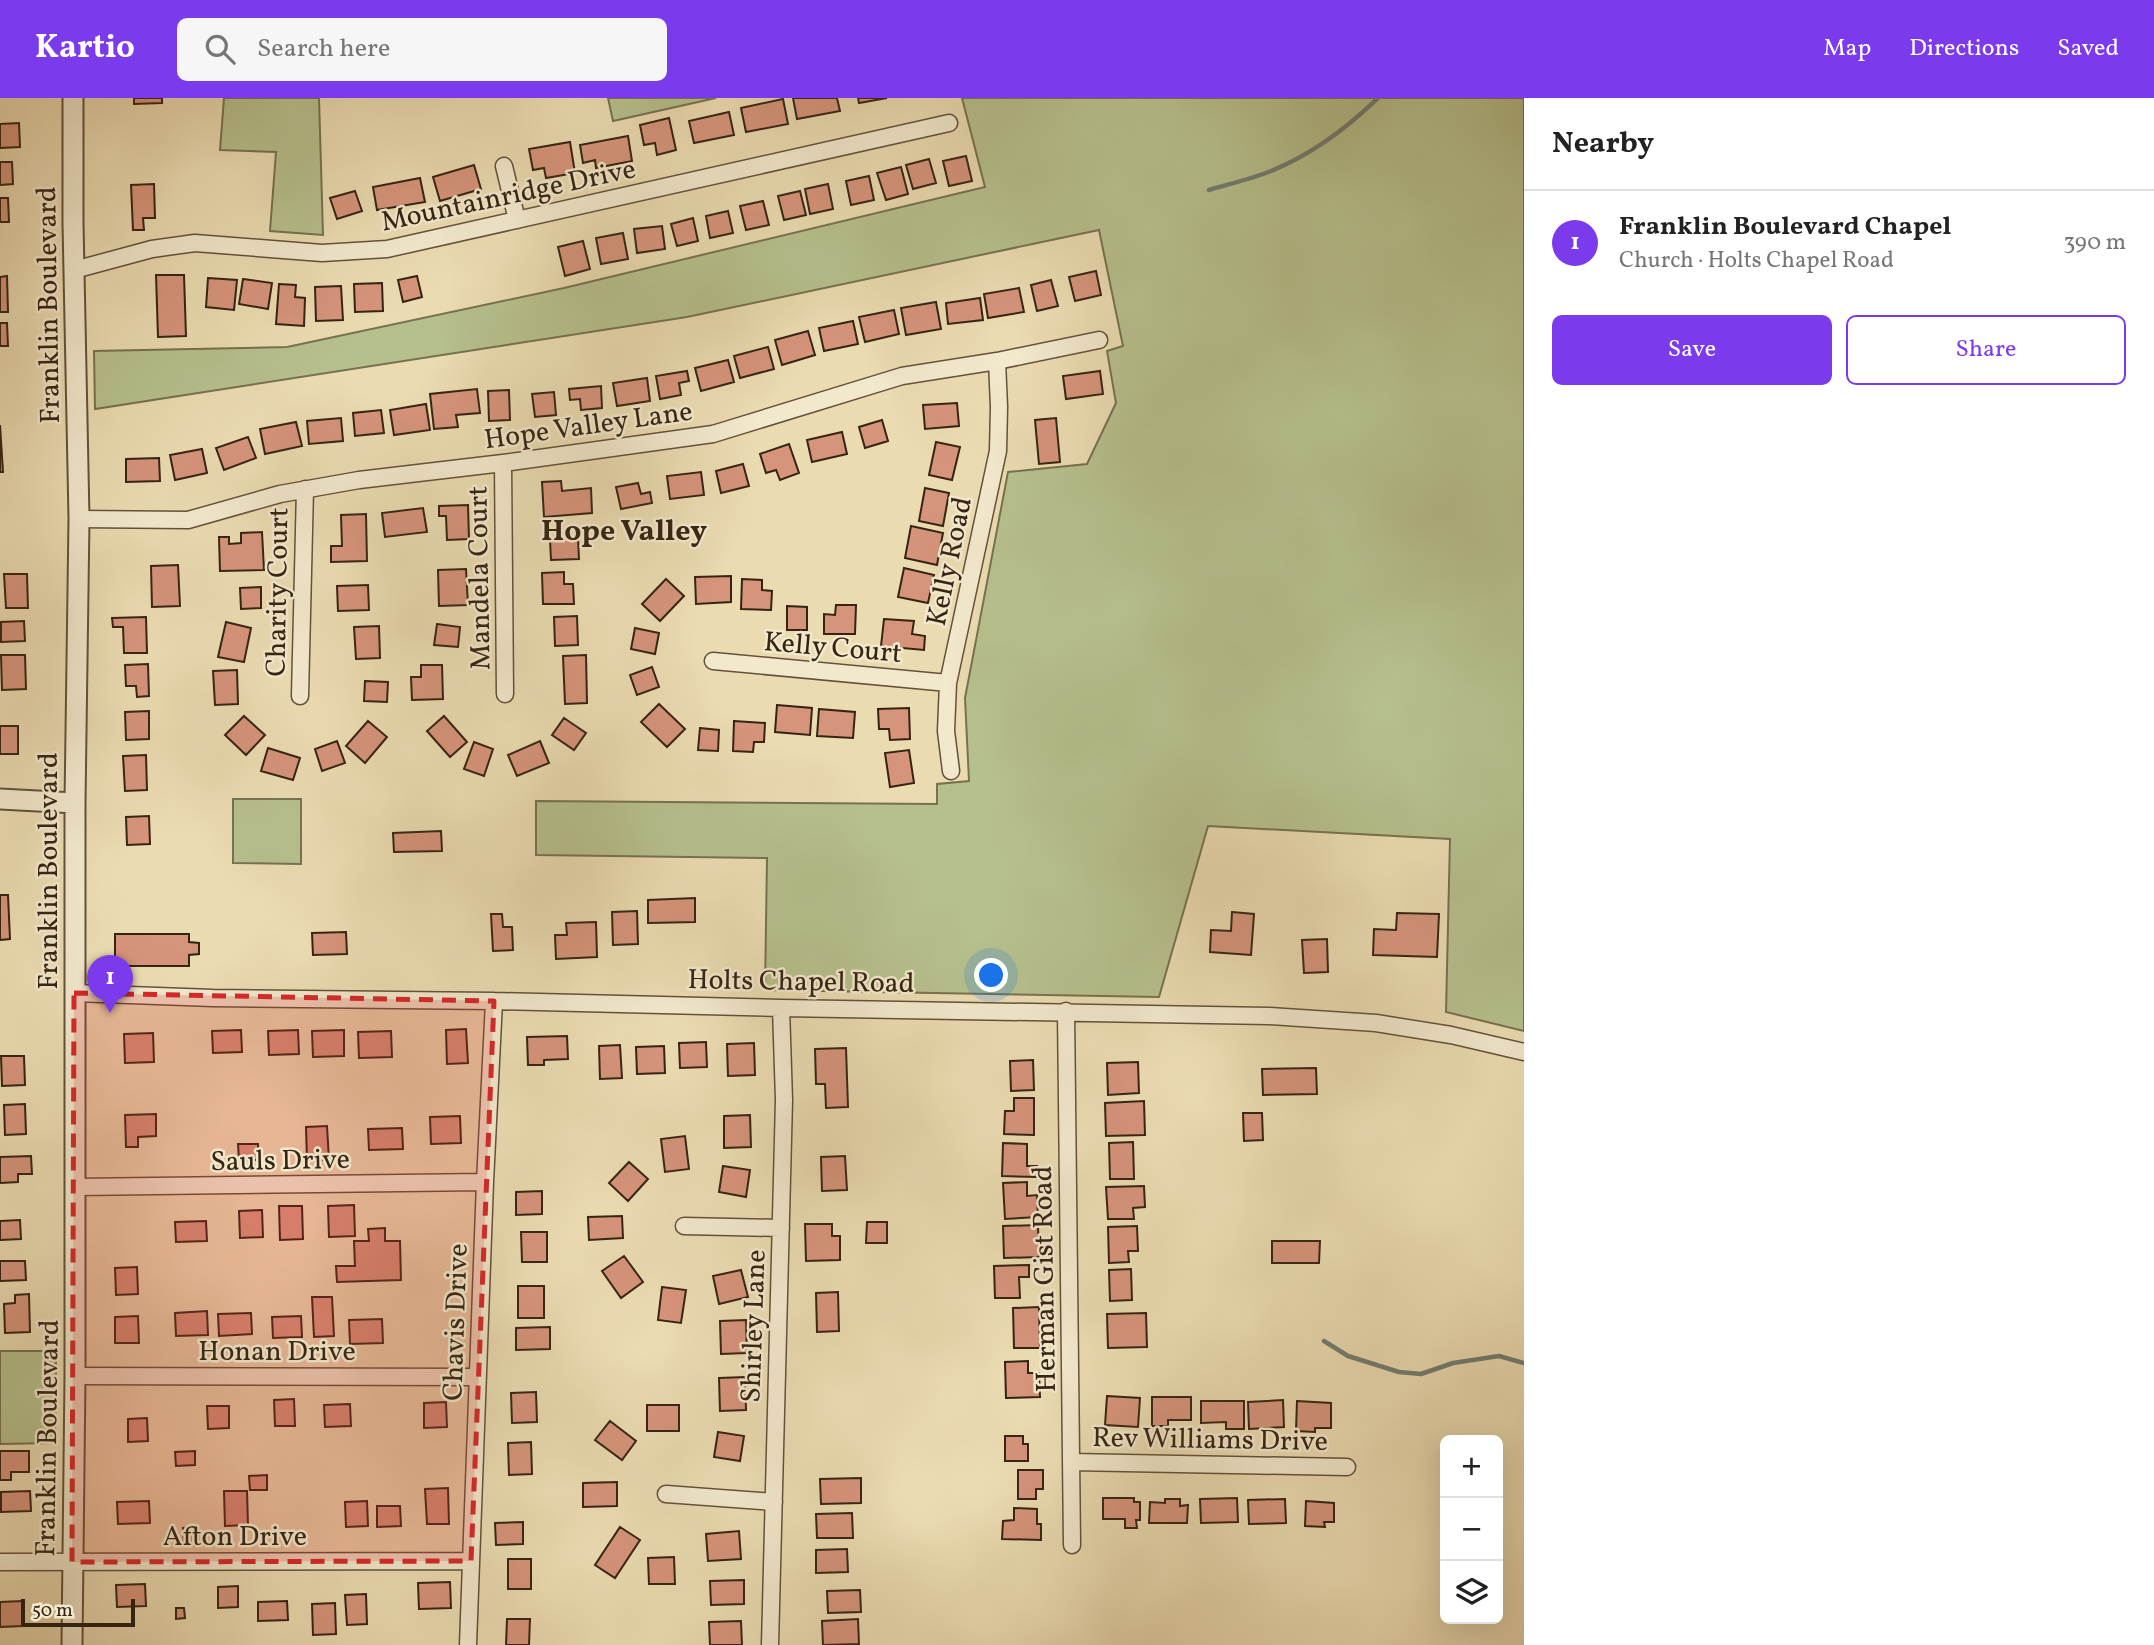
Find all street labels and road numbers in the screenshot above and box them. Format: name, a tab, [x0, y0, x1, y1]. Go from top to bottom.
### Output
street label: Mountainridge Drive	[378, 150, 639, 242]
street label: Franklin Boulevard	[28, 186, 71, 424]
street label: Hope Valley Lane	[482, 393, 695, 460]
street label: Mandela Court	[459, 486, 502, 670]
street label: Kelly Road	[918, 493, 983, 630]
street label: Charity Court	[258, 507, 299, 677]
street label: Kelly Court	[762, 623, 903, 674]
street label: Franklin Boulevard	[30, 752, 69, 990]
street label: Holts Chapel Road	[687, 961, 915, 1004]
street label: Sauls Drive	[210, 1141, 350, 1182]
street label: Herman Gist Road	[1024, 1165, 1067, 1393]
street label: Chavis Drive	[434, 1243, 479, 1401]
street label: Shirley Lane	[732, 1249, 777, 1403]
street label: Franklin Boulevard	[27, 1319, 70, 1557]
street label: Honan Drive	[198, 1333, 356, 1372]
street label: Rev Williams Drive	[1092, 1419, 1328, 1462]
street label: Afton Drive	[163, 1518, 307, 1557]

